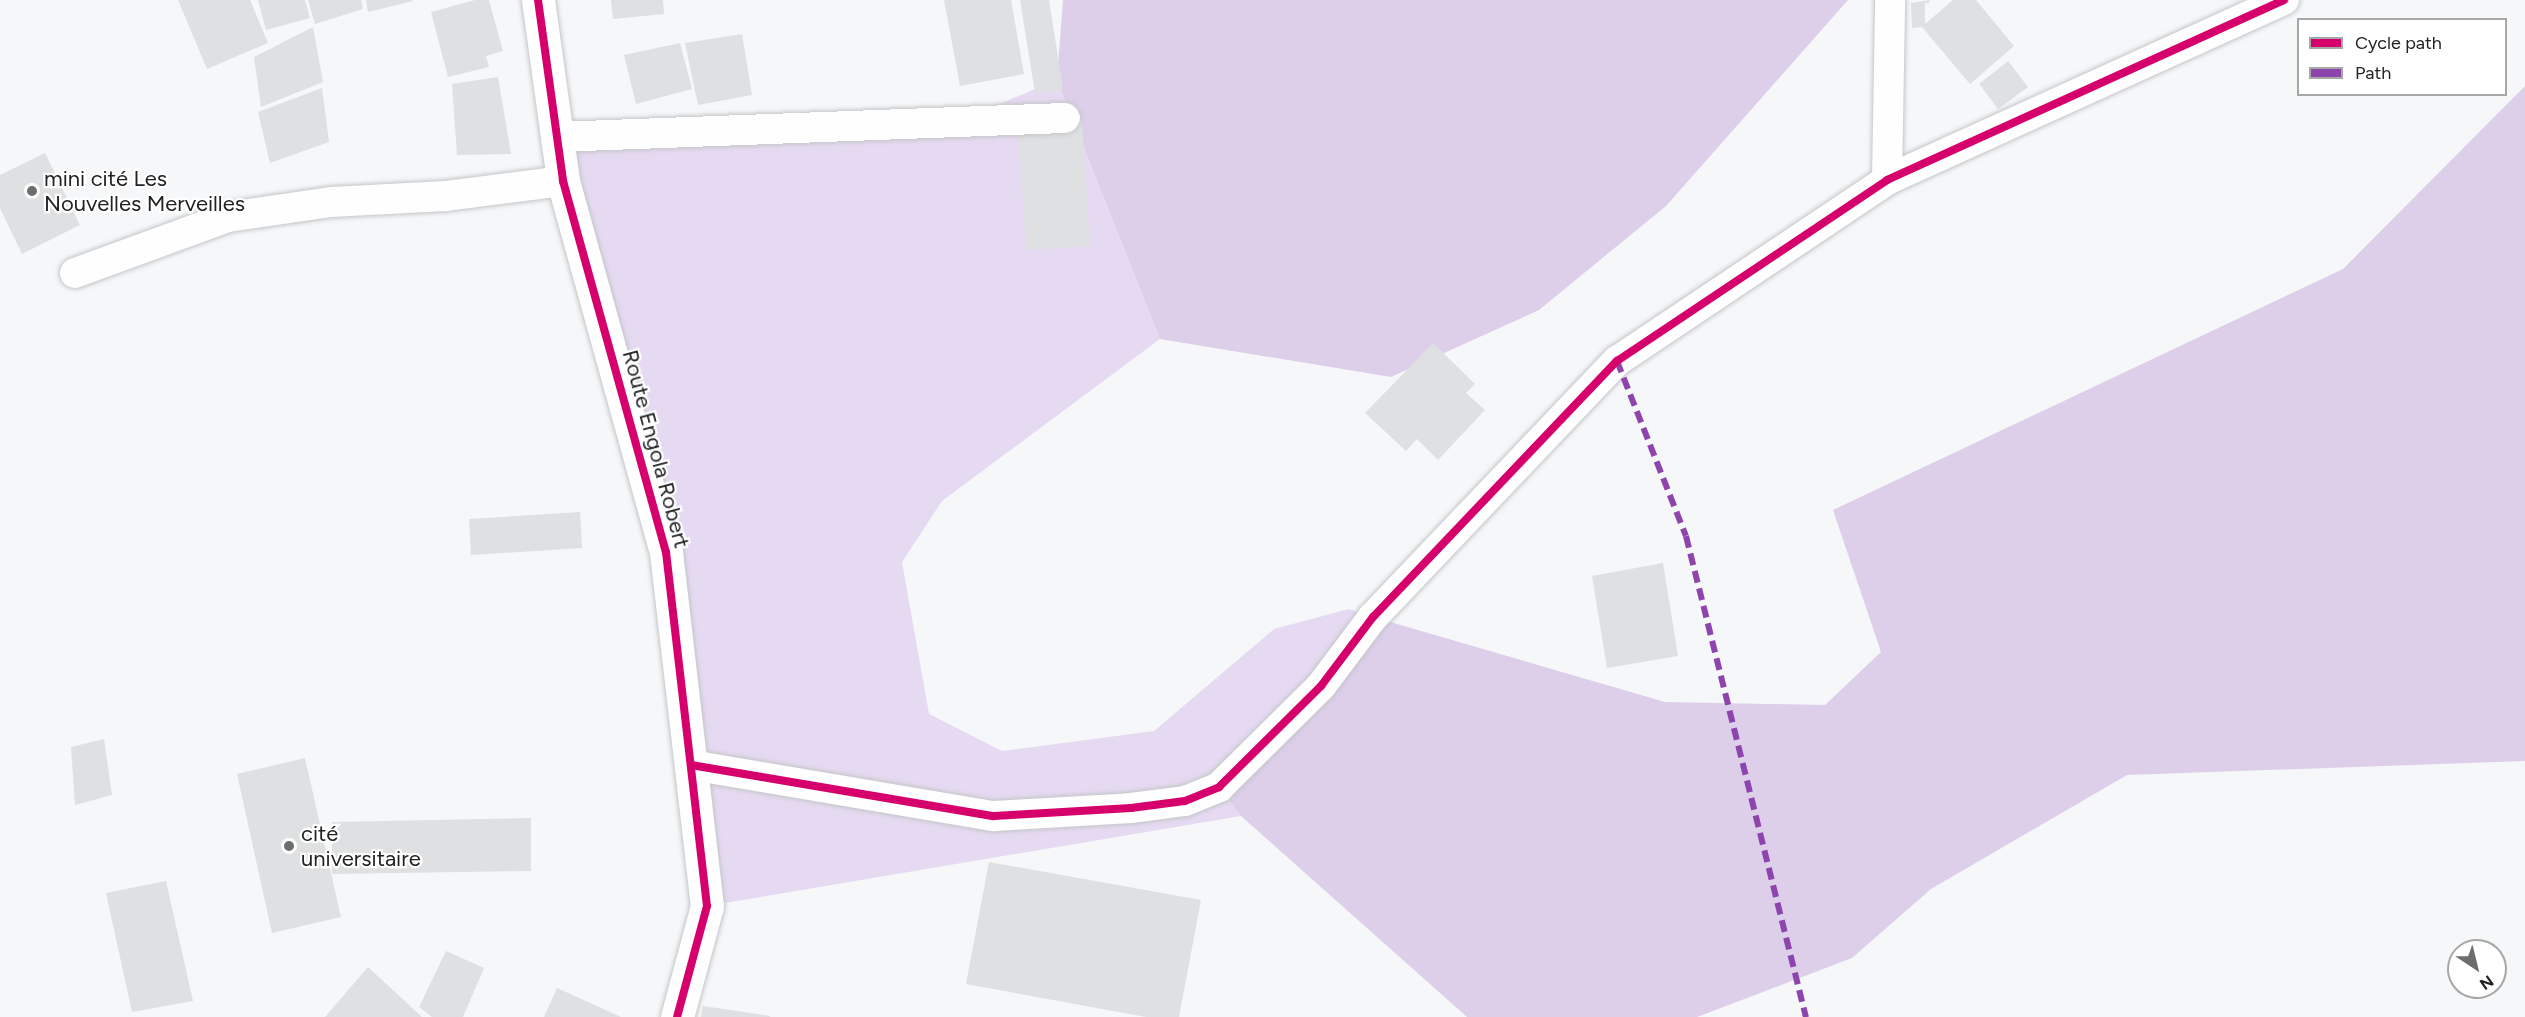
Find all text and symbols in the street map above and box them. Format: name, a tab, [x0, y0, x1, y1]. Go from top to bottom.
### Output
legend	[2297, 18, 2507, 96]
text: Cycle path	[2355, 32, 2442, 54]
text: Path	[2355, 62, 2391, 84]
place label: mini cité Les Nouvelles Merveilles	[44, 165, 245, 216]
marker: mini cité Les Nouvelles Merveilles	[25, 184, 39, 198]
street label: Route Engola Robert	[617, 347, 695, 551]
place label: cité universitaire	[301, 820, 421, 872]
marker: cité universitaire	[282, 839, 296, 853]
north arrow	[2447, 939, 2507, 999]
text: N	[2476, 971, 2497, 994]

